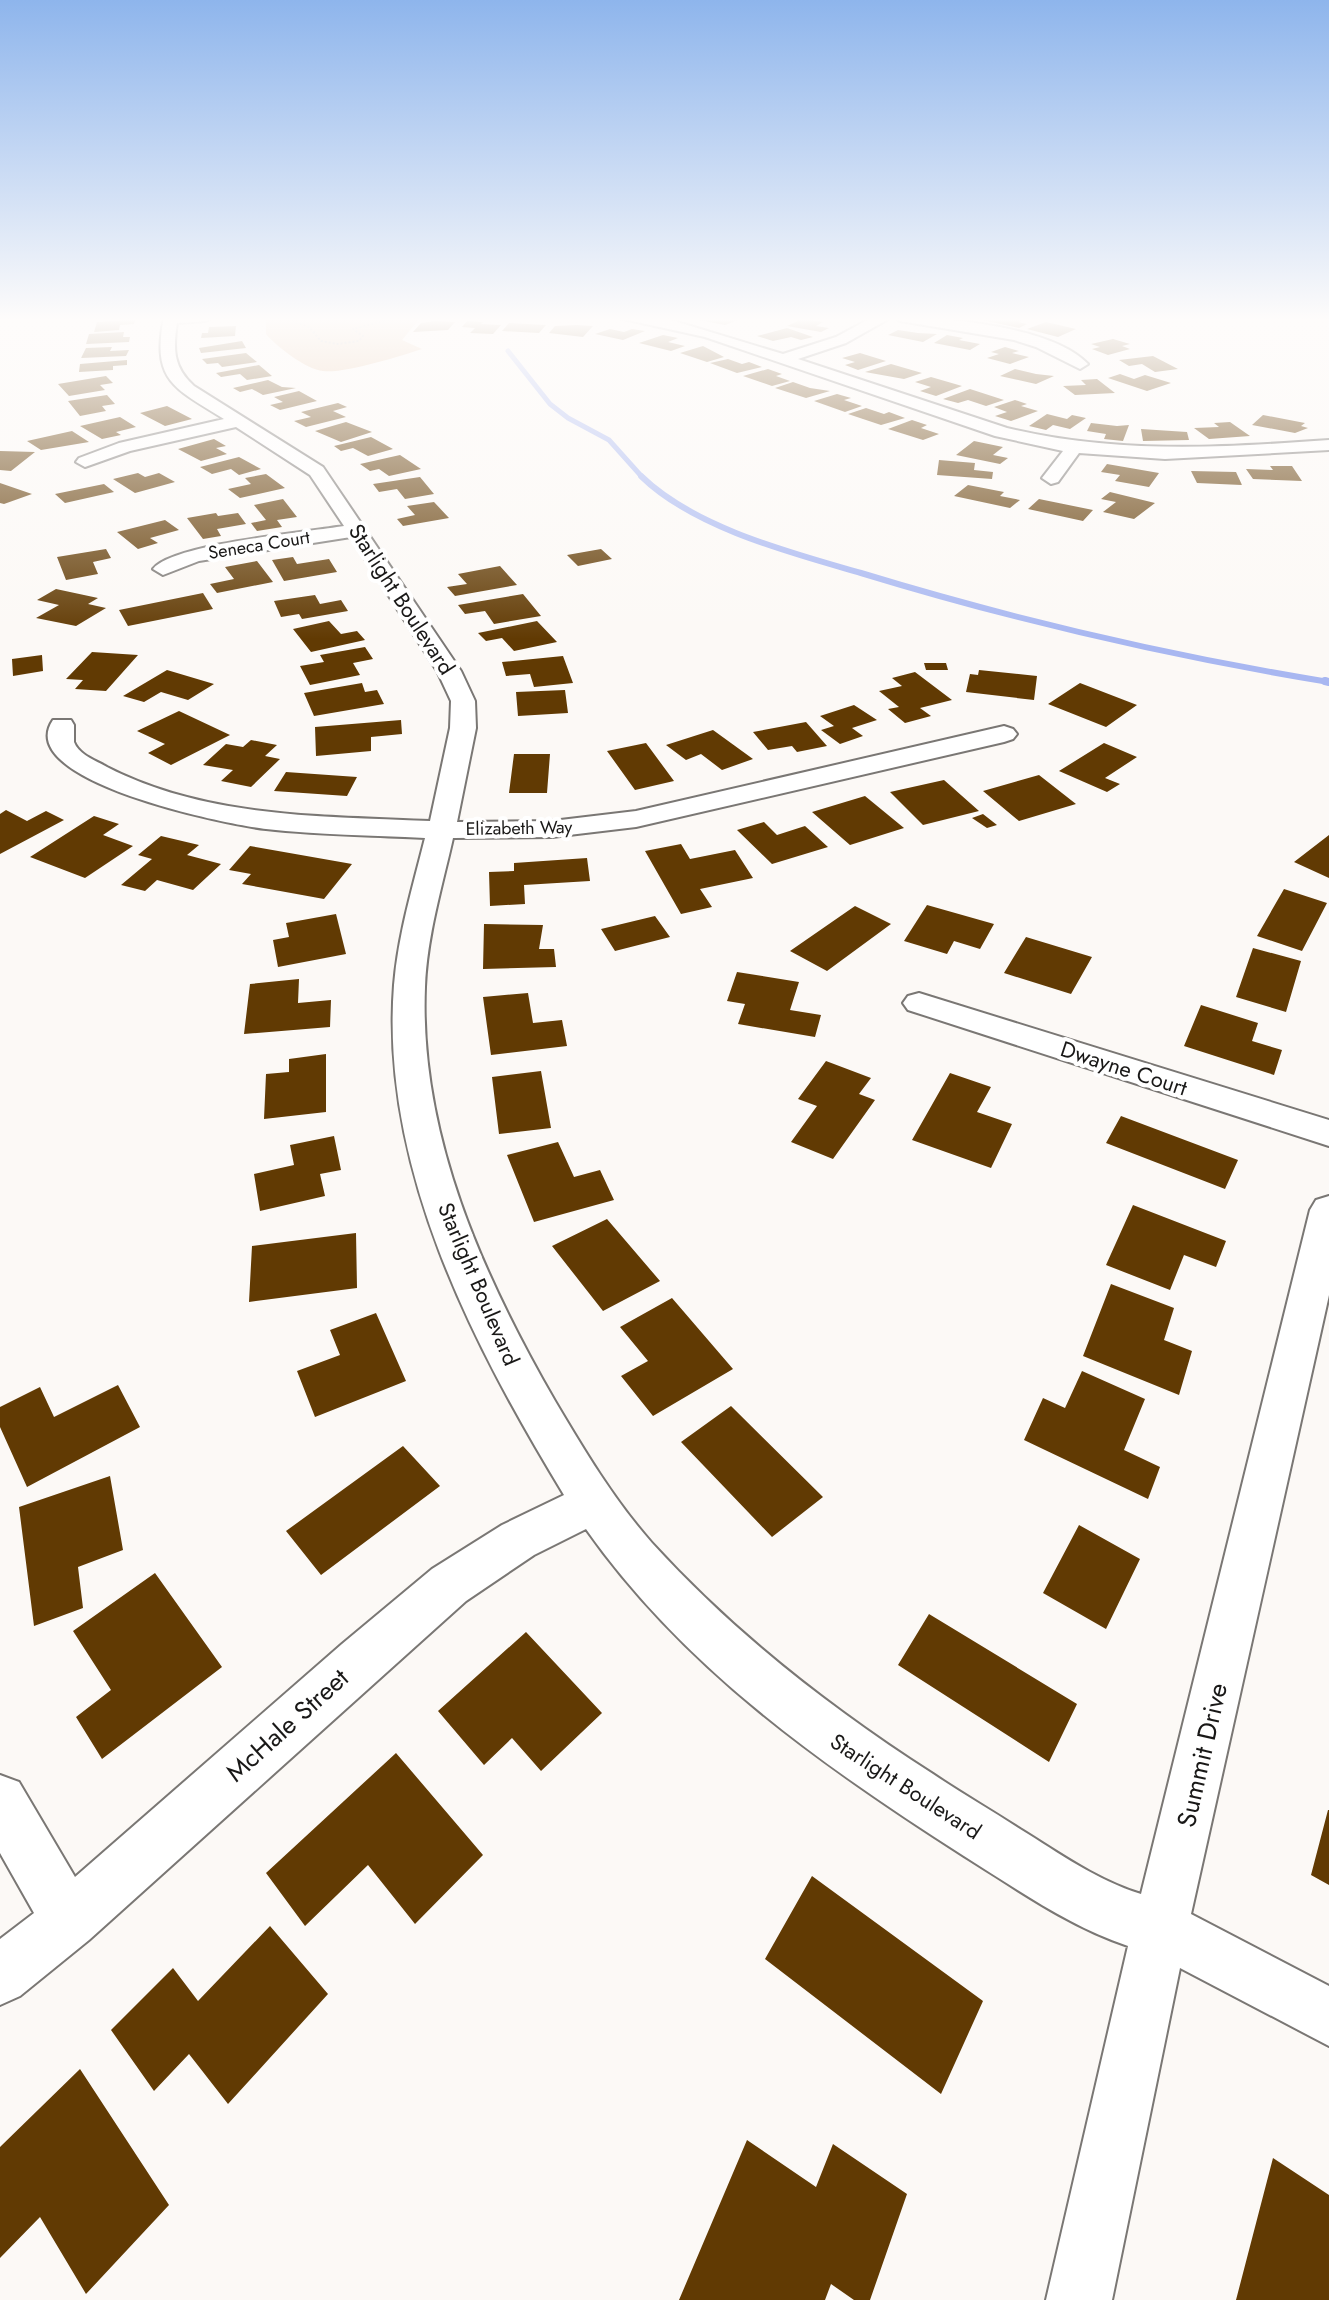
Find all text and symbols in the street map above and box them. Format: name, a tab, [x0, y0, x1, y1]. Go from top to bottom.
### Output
street label: Starlight Boulevard	[341, 517, 463, 681]
street label: Seneca Court	[206, 524, 312, 566]
street label: Elizabeth Way	[465, 814, 573, 842]
street label: Dwayne Court	[1057, 1032, 1192, 1104]
street label: Starlight Boulevard	[430, 1197, 528, 1371]
street label: McHale Street	[217, 1659, 357, 1791]
street label: Summit Drive	[1167, 1679, 1237, 1831]
street label: Starlight Boulevard	[824, 1725, 988, 1847]

